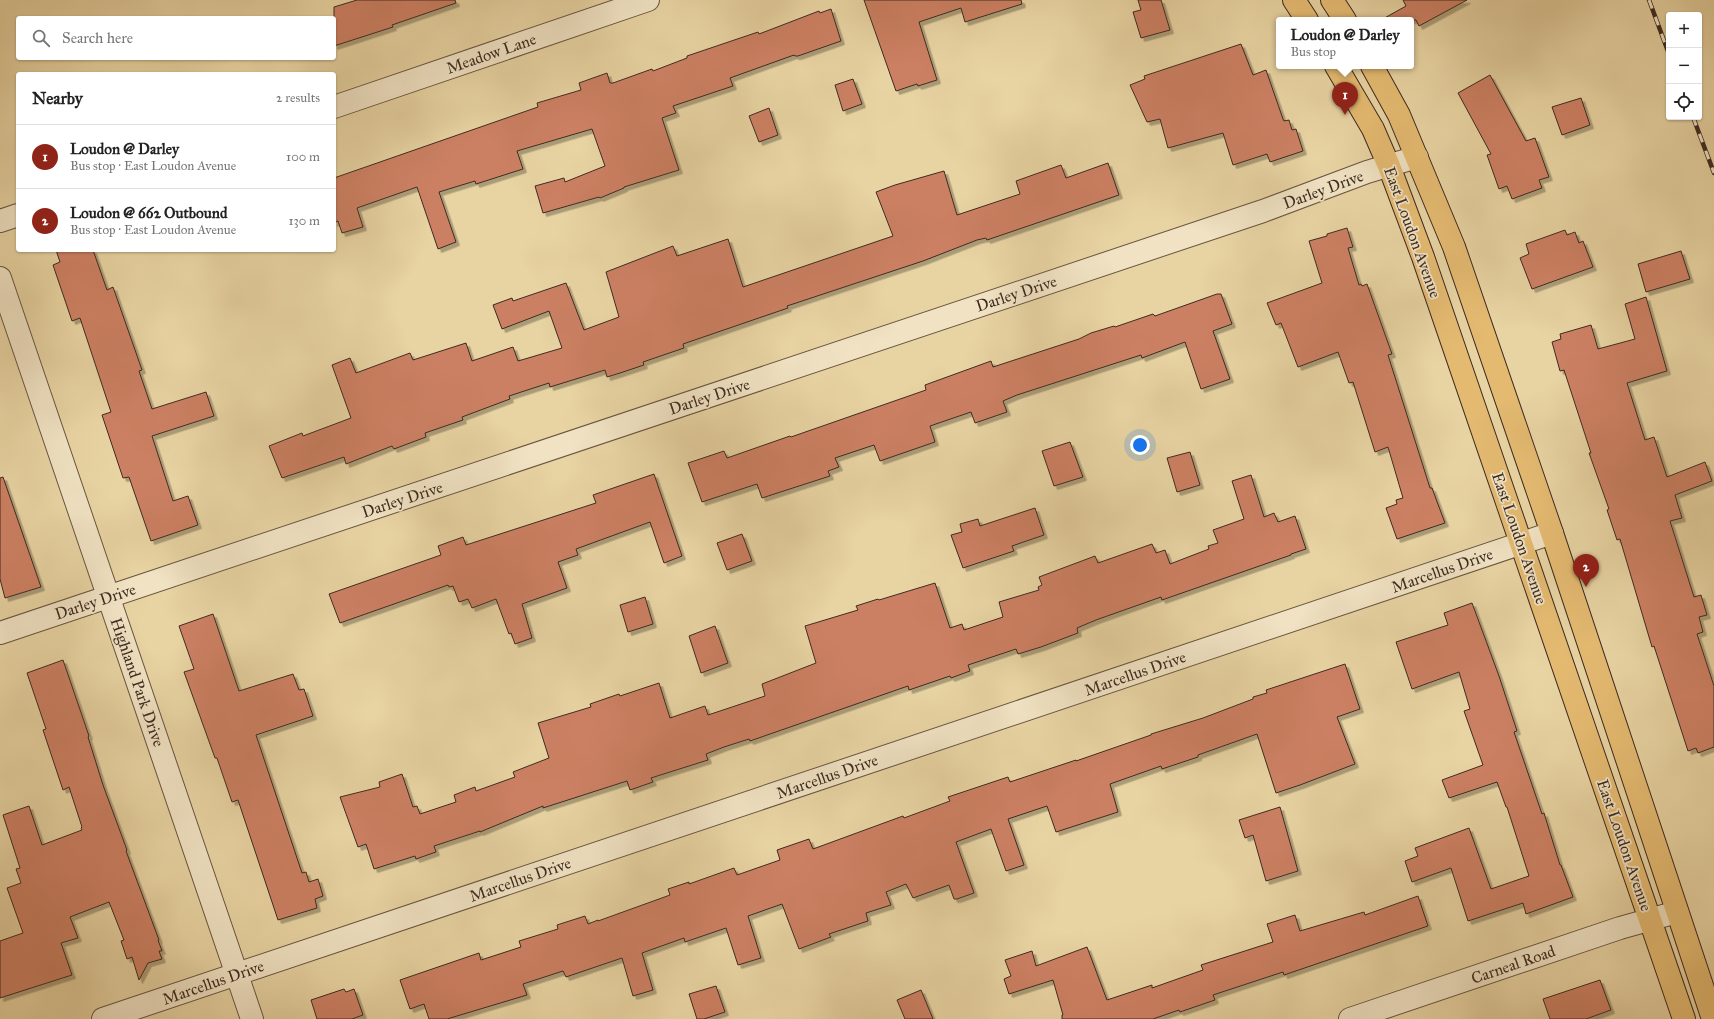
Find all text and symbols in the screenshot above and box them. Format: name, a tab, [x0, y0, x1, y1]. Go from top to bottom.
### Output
map controls	[1666, 12, 1702, 120]
button: +	[1666, 12, 1702, 48]
search box	[16, 16, 336, 60]
popup	[1276, 17, 1414, 69]
text: Loudon @ Darley	[1291, 26, 1400, 44]
icon: search	[30, 27, 52, 49]
text: Search here	[62, 29, 133, 47]
street label: Meadow Lane	[444, 29, 539, 78]
text: Bus stop	[1291, 44, 1336, 60]
button: −	[1666, 48, 1702, 84]
pin: 1	[1332, 82, 1358, 115]
button: locate	[1666, 84, 1702, 120]
text: Nearby	[32, 88, 83, 109]
text: 2 results	[276, 90, 320, 106]
text: Loudon @ Darley	[70, 140, 179, 158]
text: 1	[42, 149, 48, 165]
text: 100 m	[286, 149, 320, 165]
text: Bus stop · East Loudon Avenue	[70, 158, 236, 174]
street label: East Loudon Avenue	[1380, 164, 1445, 301]
street label: Darley Drive	[1280, 166, 1366, 213]
text: Loudon @ 662 Outbound	[70, 204, 227, 222]
text: 2	[42, 213, 48, 229]
text: 130 m	[288, 213, 320, 229]
text: Bus stop · East Loudon Avenue	[70, 222, 236, 238]
street label: Darley Drive	[973, 271, 1059, 316]
street label: Darley Drive	[666, 374, 752, 419]
your location	[1130, 435, 1150, 455]
street label: East Loudon Avenue	[1488, 470, 1551, 607]
street label: Darley Drive	[359, 477, 445, 522]
street label: Marcellus Drive	[1389, 544, 1496, 597]
pin: 2	[1573, 554, 1599, 587]
street label: Darley Drive	[52, 579, 138, 624]
street label: Highland Park Drive	[106, 615, 169, 750]
street label: Marcellus Drive	[1082, 647, 1189, 700]
street label: Marcellus Drive	[774, 750, 881, 803]
street label: East Loudon Avenue	[1593, 777, 1656, 914]
street label: Marcellus Drive	[467, 853, 574, 906]
street label: Carneal Road	[1469, 941, 1558, 988]
street label: Marcellus Drive	[160, 956, 267, 1009]

